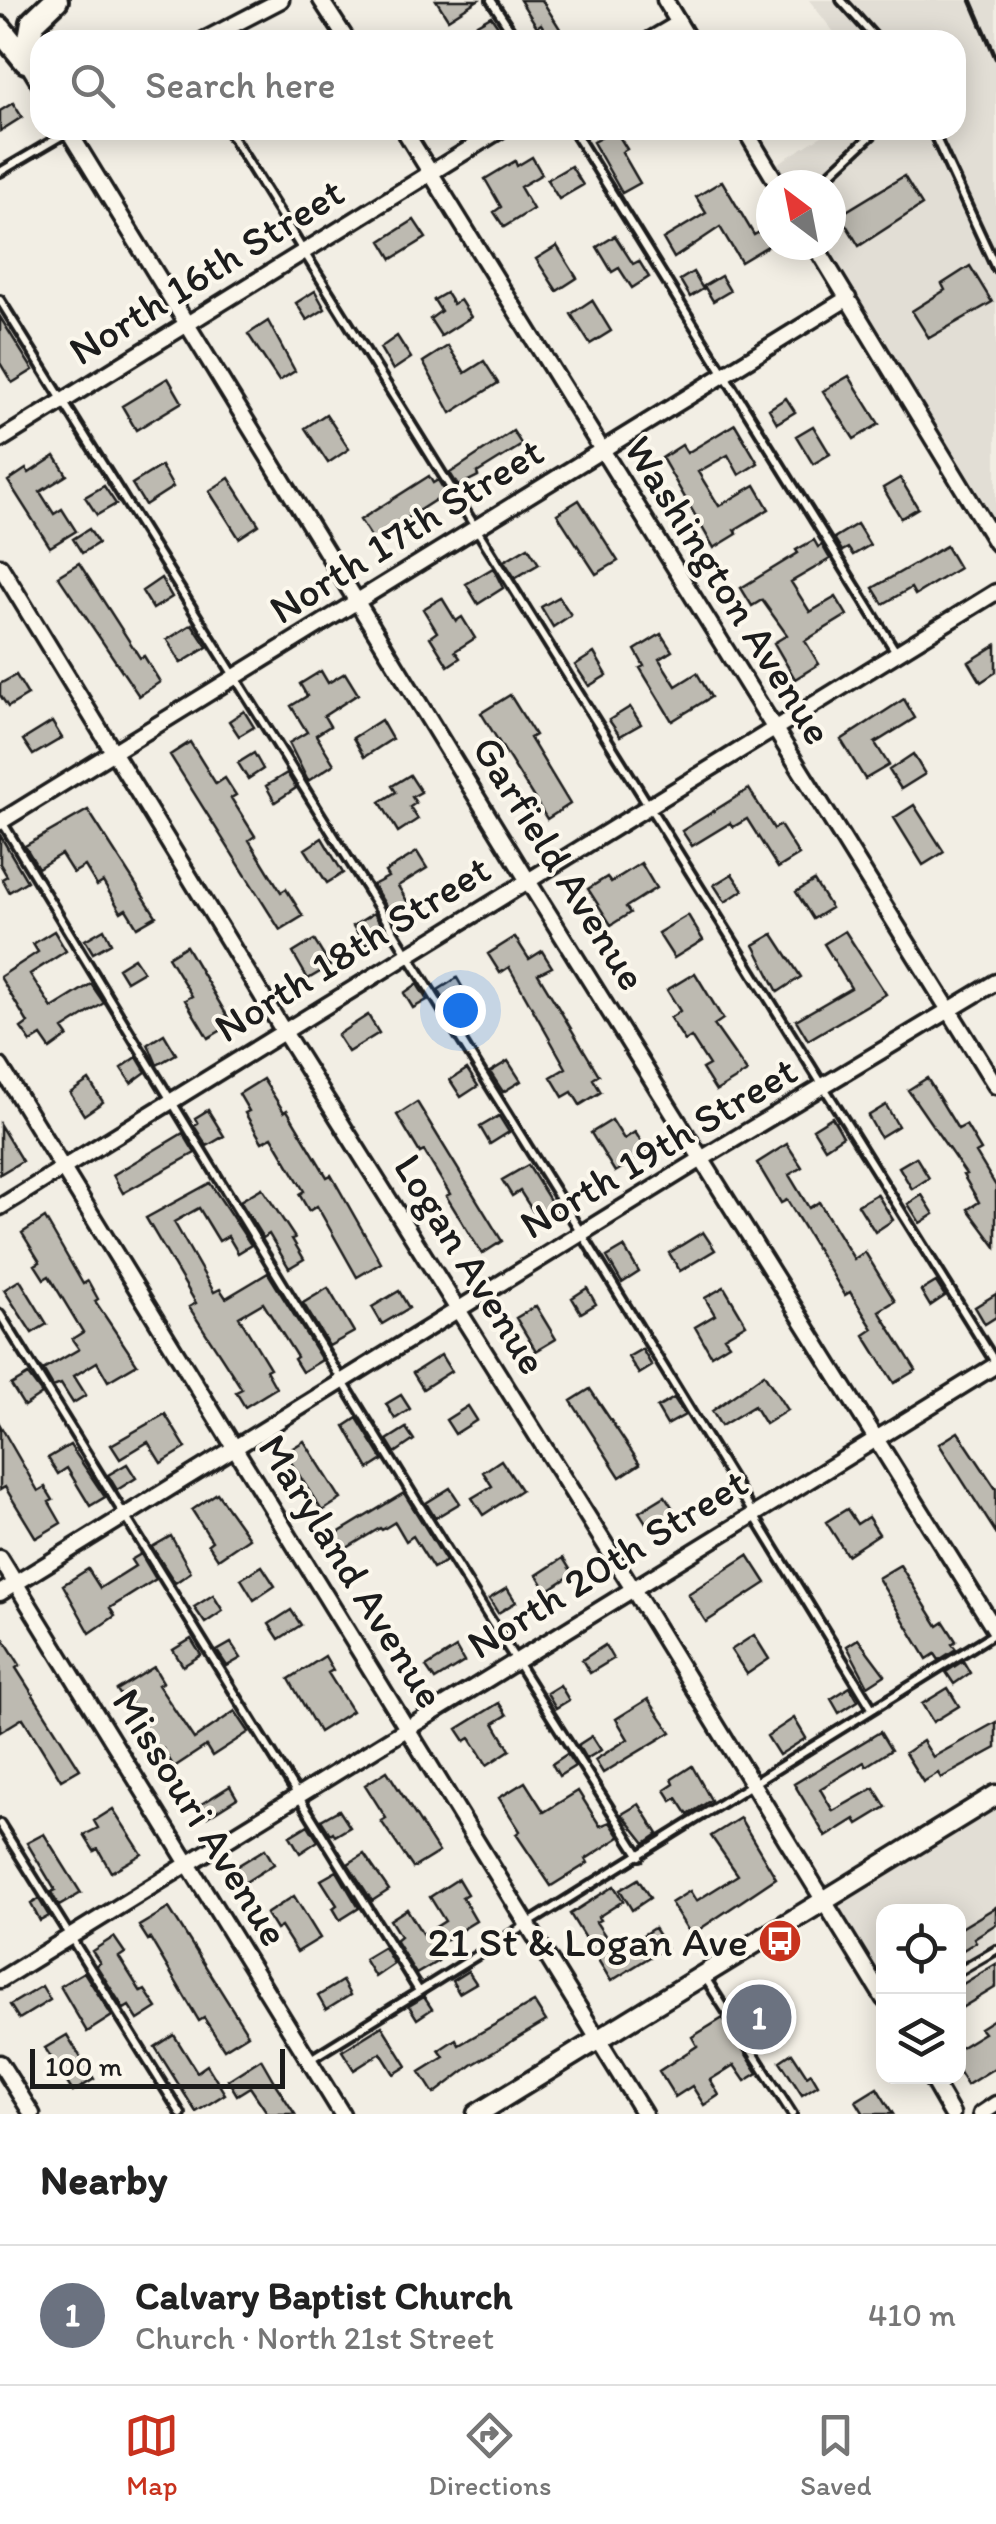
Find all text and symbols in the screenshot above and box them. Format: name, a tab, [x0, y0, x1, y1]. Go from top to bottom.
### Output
search box	[30, 30, 966, 140]
icon: search	[65, 58, 120, 113]
text: Search here	[145, 62, 336, 108]
street label: North 16th Street	[59, 166, 353, 376]
north arrow	[756, 170, 846, 260]
street label: North 17th Street	[260, 425, 552, 635]
street label: Washington Avenue	[614, 426, 844, 754]
street label: Garfield Avenue	[462, 727, 658, 999]
street label: North 18th Street	[205, 843, 499, 1053]
your location	[435, 985, 486, 1036]
street label: North 19th Street	[510, 1044, 806, 1250]
street label: Logan Avenue	[383, 1144, 559, 1384]
street label: Maryland Avenue	[247, 1425, 457, 1717]
street label: North 20th Street	[458, 1456, 756, 1670]
street label: Missouri Avenue	[101, 1679, 301, 1955]
map controls	[876, 1904, 966, 2084]
button: locate	[876, 1904, 966, 1994]
place label: 21 St & Logan Ave	[428, 1916, 748, 1967]
bus stop icon: 21 St & Logan Ave	[757, 1918, 803, 1964]
pin: 1	[726, 1980, 792, 2054]
button: layers	[876, 1994, 966, 2084]
scale bar	[30, 2044, 285, 2088]
text: 100 m	[45, 2049, 122, 2083]
text: Nearby	[40, 2154, 167, 2205]
text: Calvary Baptist Church	[135, 2273, 512, 2319]
text: 1	[65, 2296, 80, 2334]
text: 410 m	[868, 2296, 956, 2334]
text: Church · North 21st Street	[135, 2319, 494, 2357]
tab: Map	[124, 2408, 179, 2502]
tab: Directions	[428, 2408, 551, 2502]
tab: Saved	[800, 2408, 872, 2502]

